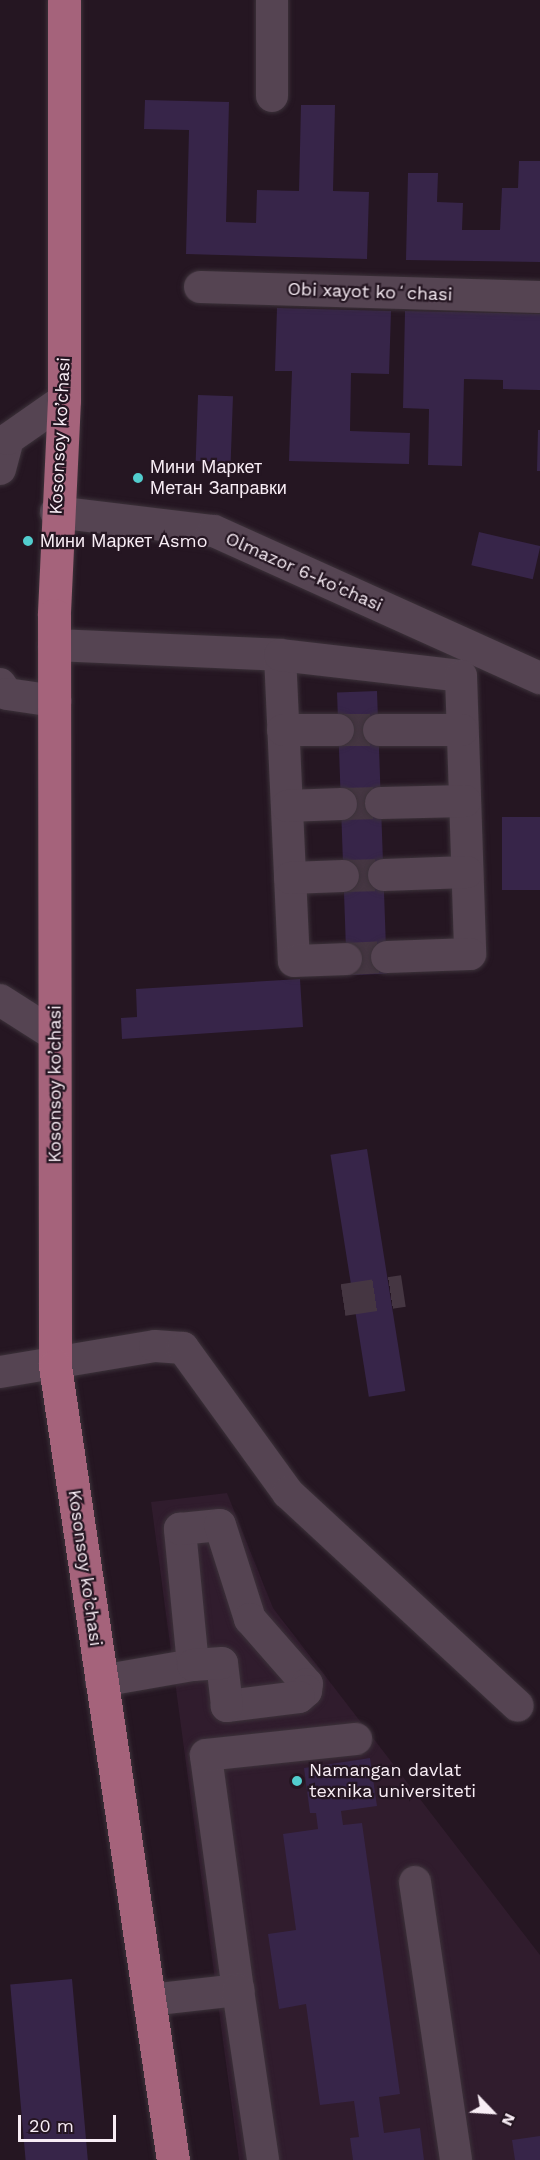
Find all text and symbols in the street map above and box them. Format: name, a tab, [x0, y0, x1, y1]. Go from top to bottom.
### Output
street label: Obi xayot koʻchasi	[287, 278, 453, 306]
street label: Kosonsoy ko’chasi	[45, 356, 75, 516]
place label: Мини Маркет Метан Заправки	[150, 457, 287, 500]
marker: Мини Маркет Метан Заправки	[131, 471, 145, 485]
street label: Olmazor 6-ko'chasi	[222, 528, 386, 616]
place label: Мини Маркет Asmo	[40, 530, 208, 552]
marker: Мини Маркет Asmo	[21, 534, 35, 548]
street label: Kosonsoy ko’chasi	[44, 1005, 66, 1163]
street label: Kosonsoy ko’chasi	[63, 1488, 107, 1648]
place label: Namangan davlat texnika universiteti	[309, 1760, 476, 1802]
marker: Namangan davlat texnika universiteti	[290, 1774, 304, 1788]
north arrow	[462, 2082, 522, 2142]
scale bar	[21, 2103, 118, 2141]
text: N	[498, 2110, 520, 2129]
text: 20 m	[29, 2115, 74, 2136]

